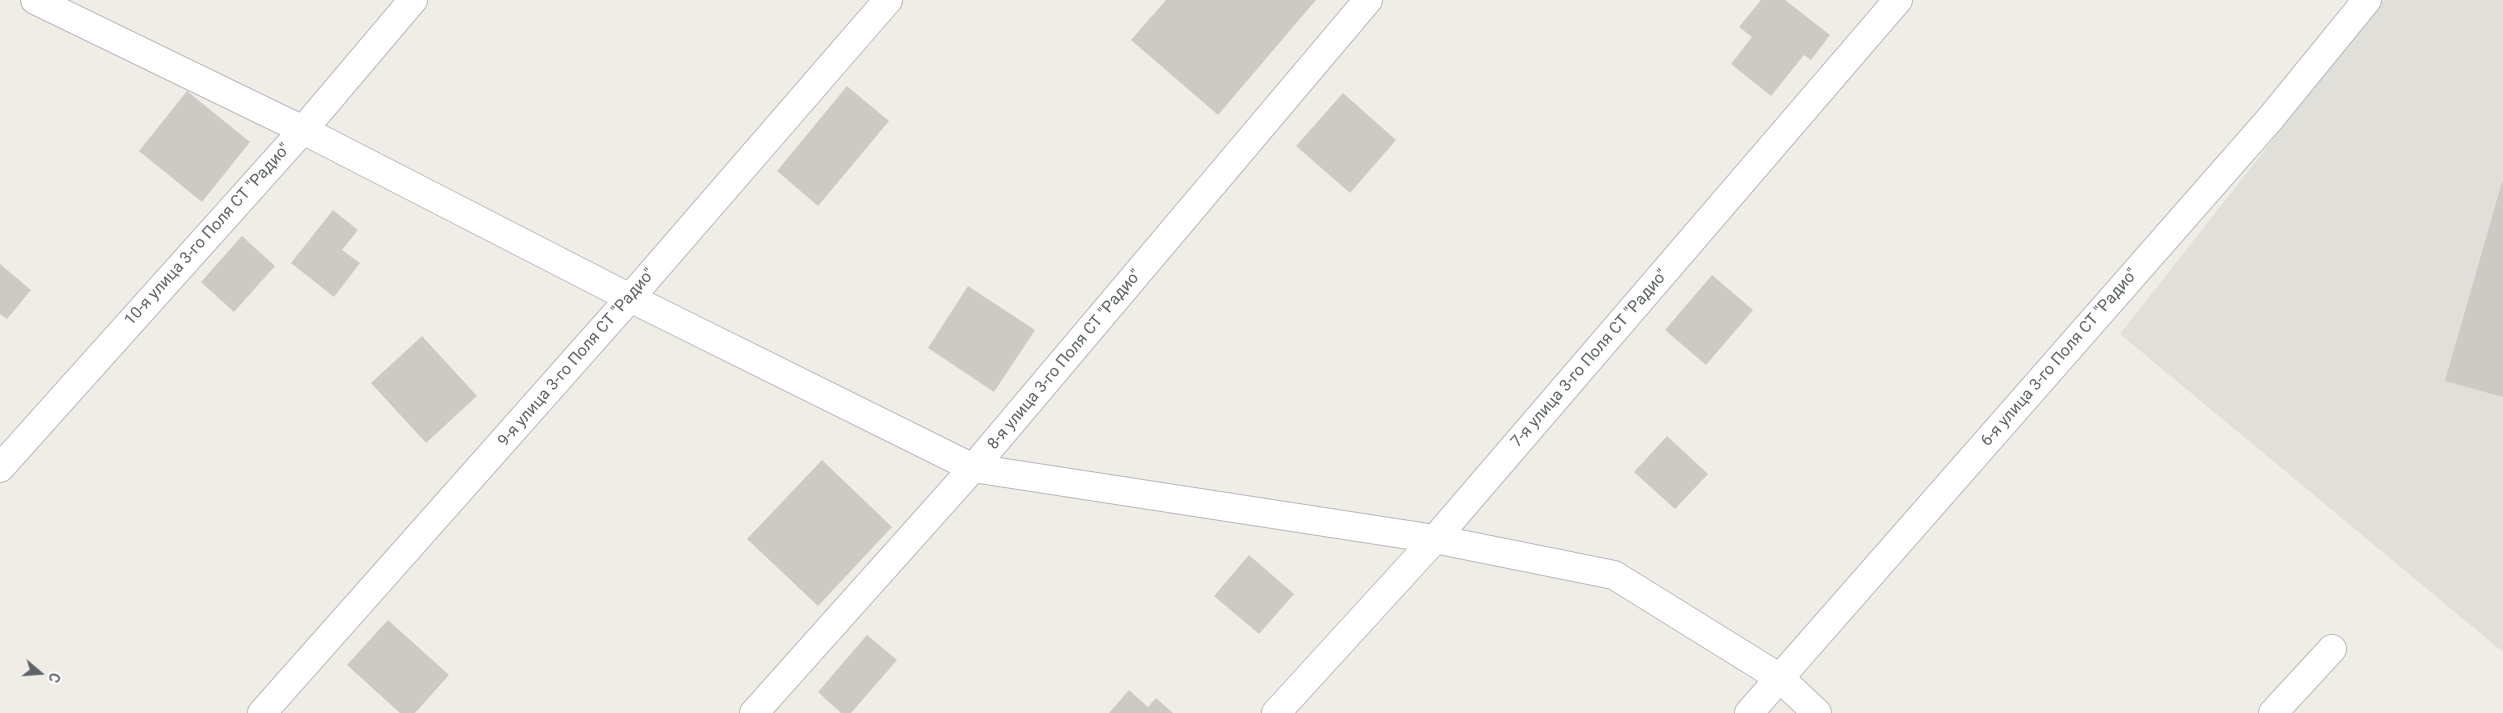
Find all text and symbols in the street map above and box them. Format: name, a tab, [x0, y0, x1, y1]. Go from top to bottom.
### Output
street label: 10-я улица 3-го Поля СТ "Радио"	[121, 140, 295, 330]
street label: 9-я улица 3-го Поля СТ "Радио"	[495, 265, 659, 451]
street label: 6-я улица 3-го Поля СТ "Радио"	[1978, 265, 2142, 451]
street label: 8-я улица 3-го Поля СТ "Радио"	[984, 266, 1146, 454]
street label: 7-я улица 3-го Поля СТ "Радио"	[1508, 266, 1672, 452]
north arrow	[15, 648, 65, 698]
text: С	[45, 671, 63, 684]

